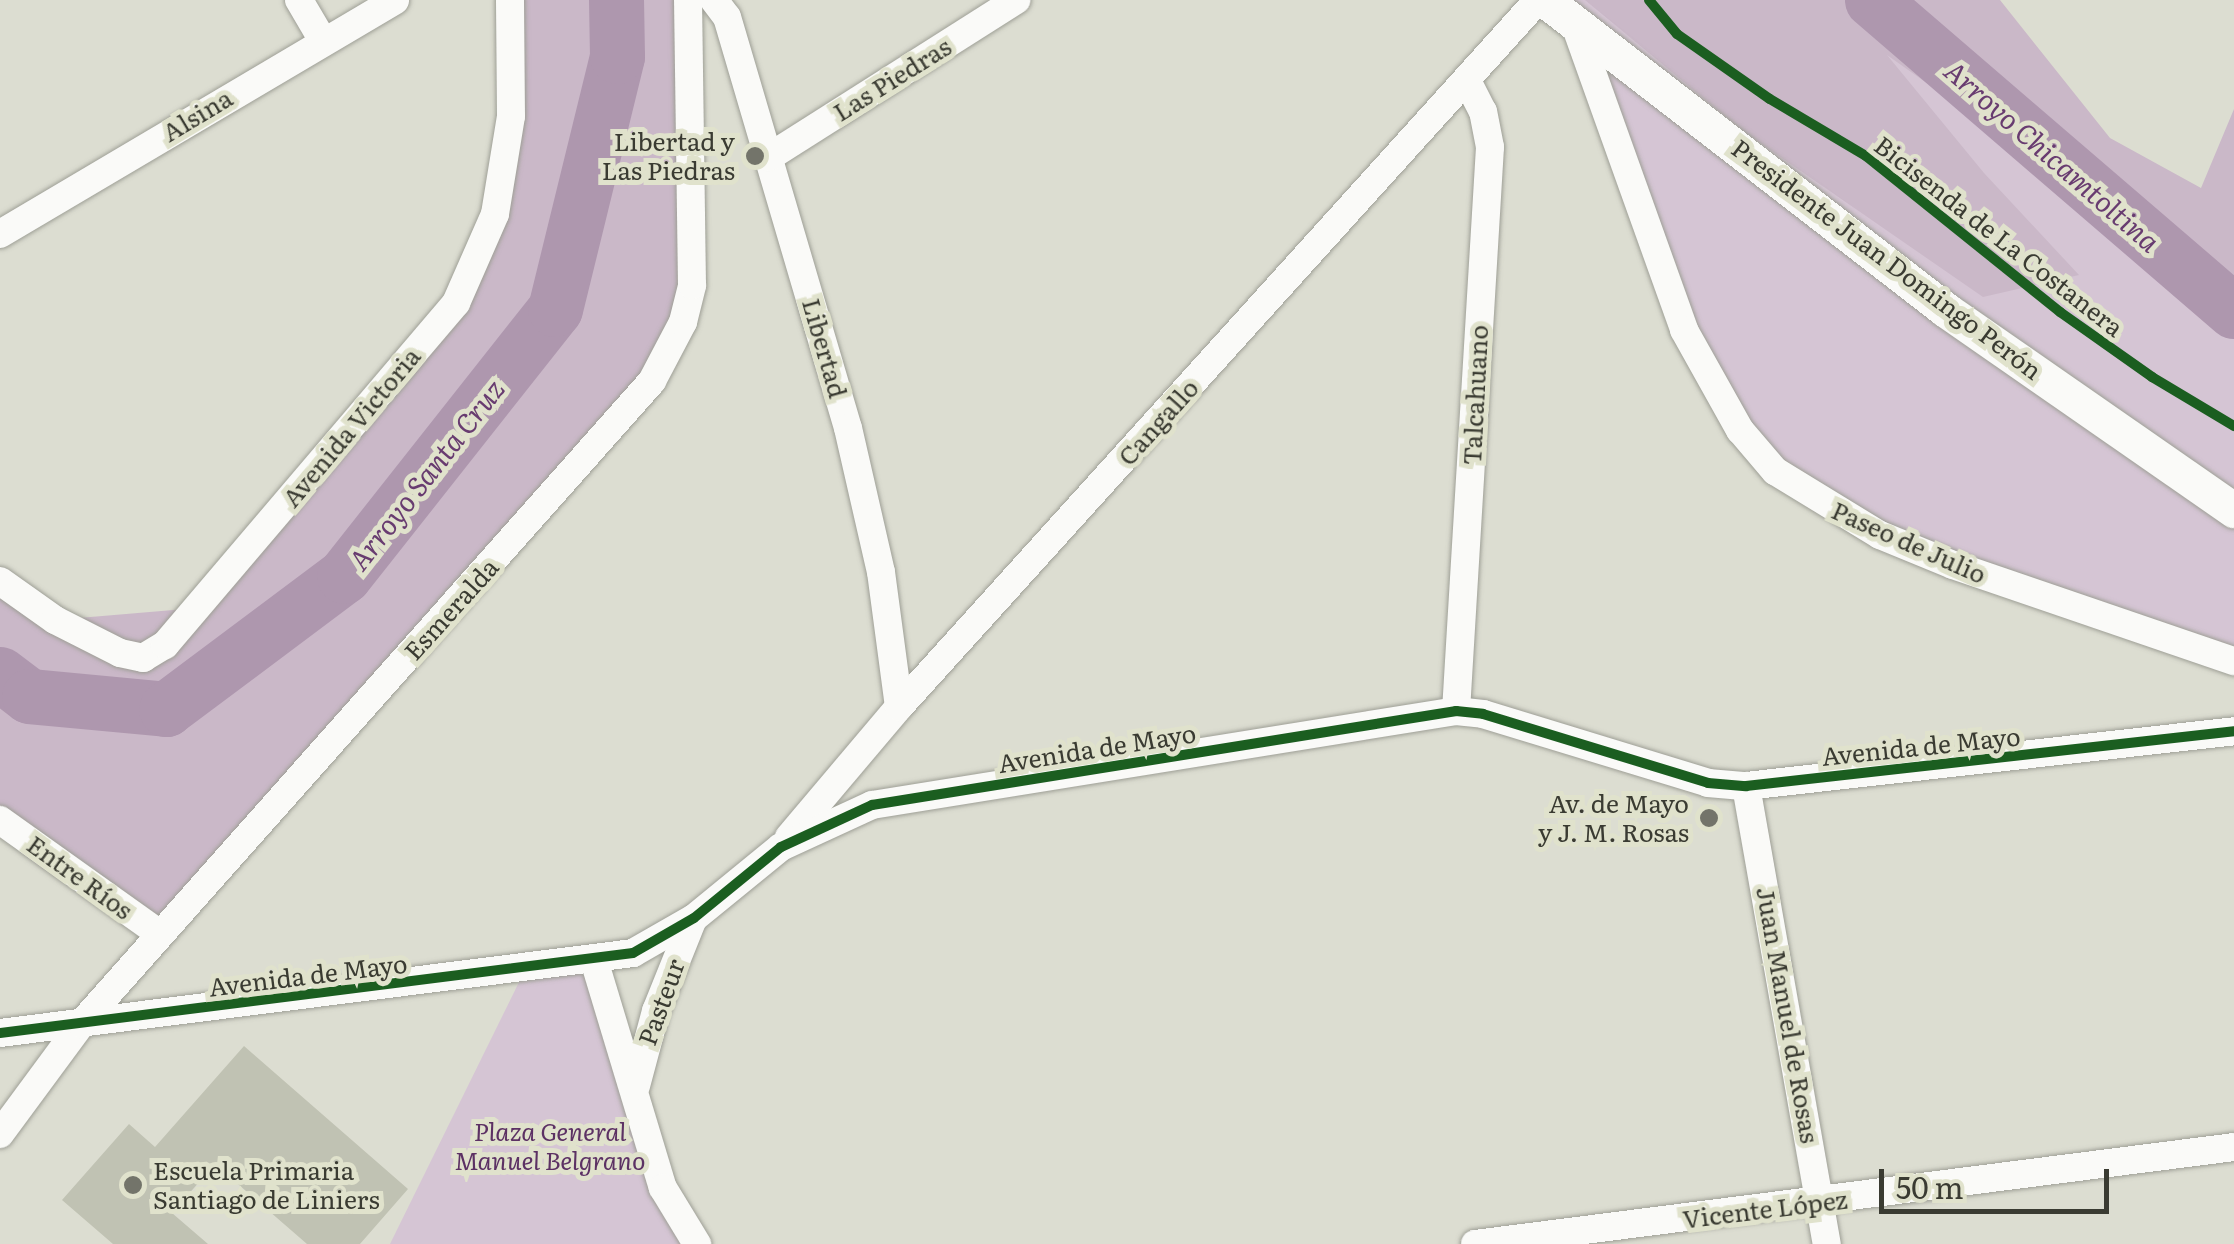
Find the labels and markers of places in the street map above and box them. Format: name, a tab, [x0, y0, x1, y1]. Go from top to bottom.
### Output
place label: Libertad y Las Piedras	[602, 127, 735, 186]
marker: Libertad y Las Piedras	[744, 145, 766, 167]
place label: Av. de Mayo y J. M. Rosas	[1538, 789, 1689, 848]
marker: Av. de Mayo y J. M. Rosas	[1698, 807, 1720, 829]
place label: Escuela Primaria Santiago de Liniers	[153, 1156, 380, 1215]
marker: Escuela Primaria Santiago de Liniers	[122, 1174, 144, 1196]

